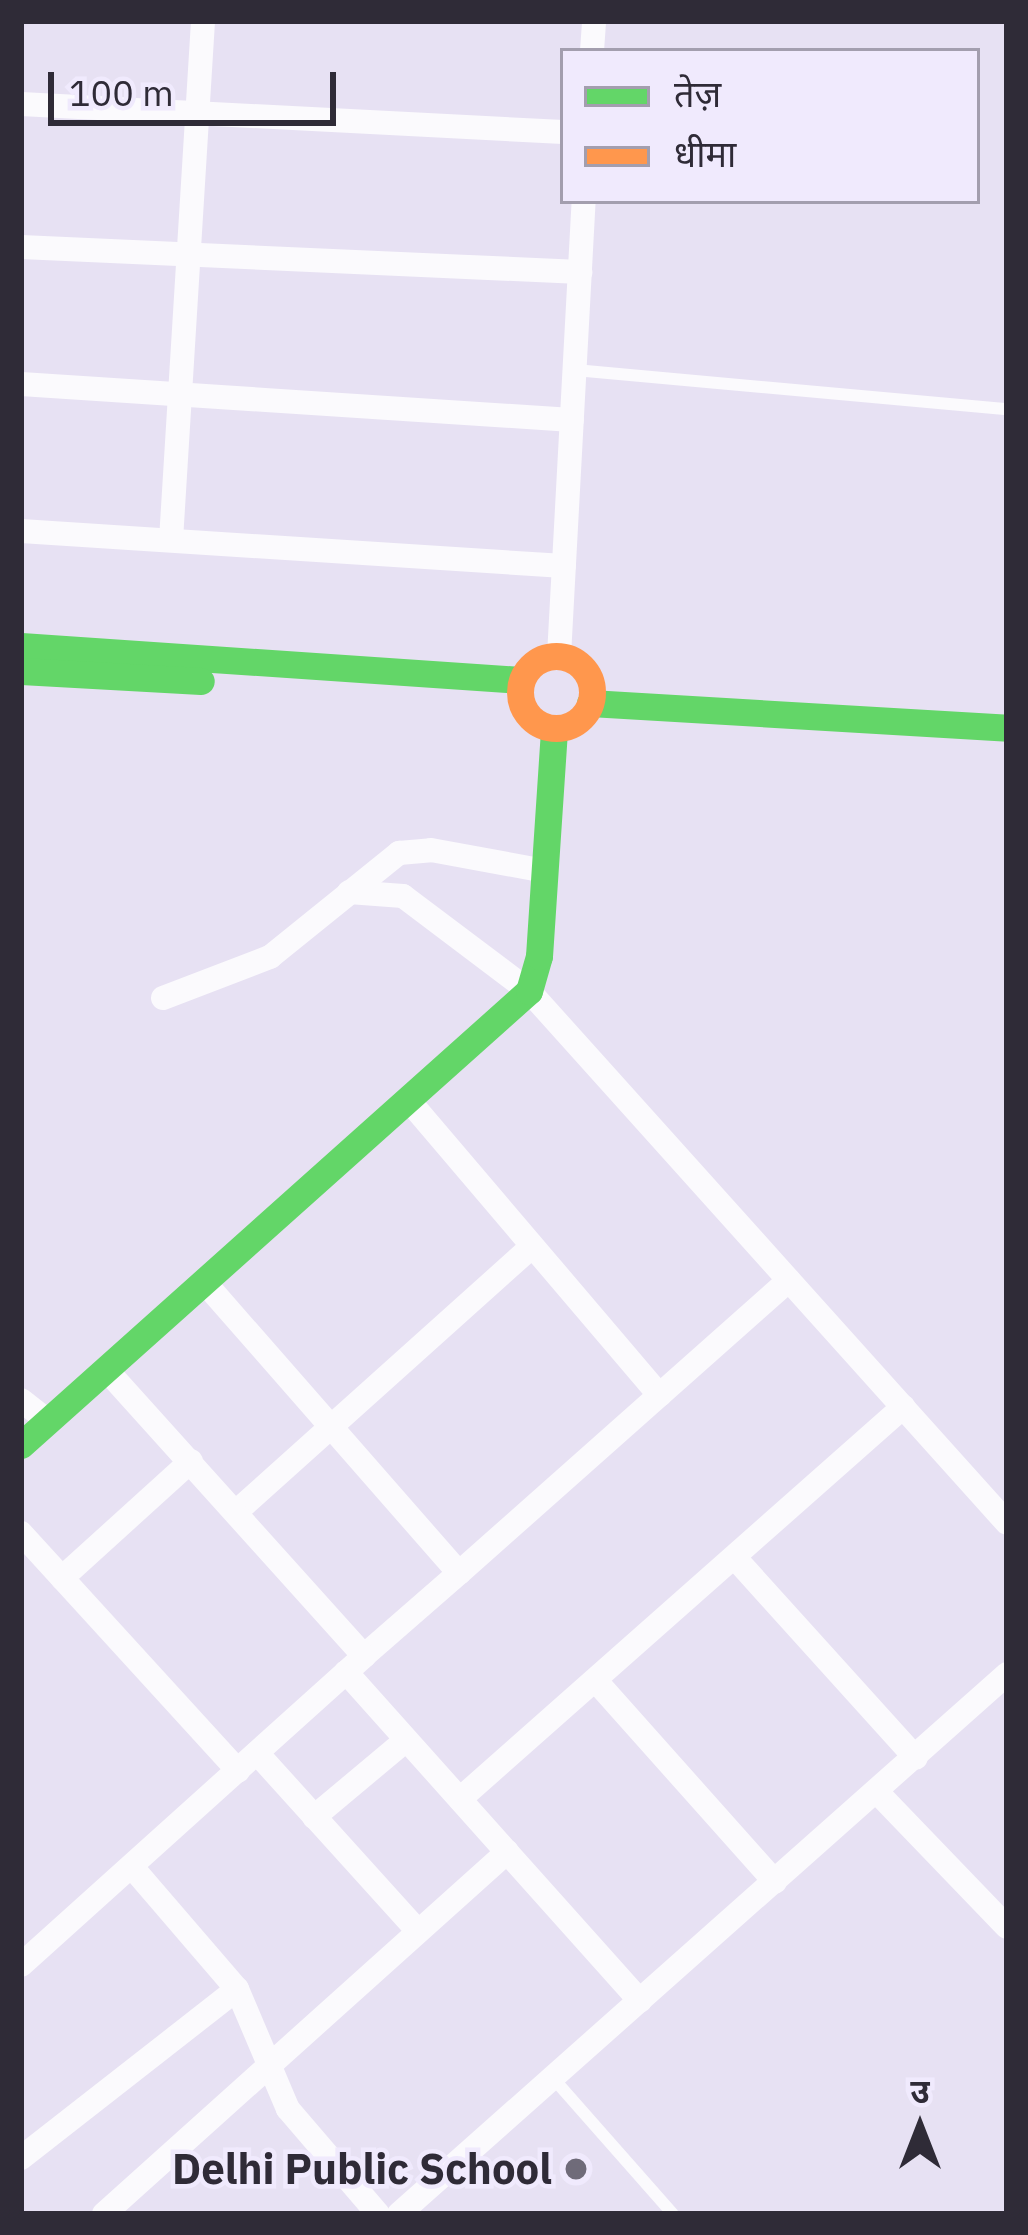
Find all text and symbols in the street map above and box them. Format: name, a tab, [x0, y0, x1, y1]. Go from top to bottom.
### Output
scale bar	[54, 48, 342, 122]
legend	[560, 48, 980, 204]
text: 100 m	[69, 69, 174, 116]
text: तेज़	[674, 70, 721, 117]
text: धीमा	[674, 130, 736, 177]
north arrow	[860, 2067, 980, 2187]
text: उ	[910, 2069, 930, 2112]
place label: Delhi Public School	[172, 2144, 552, 2194]
marker: Delhi Public School	[563, 2156, 589, 2182]

